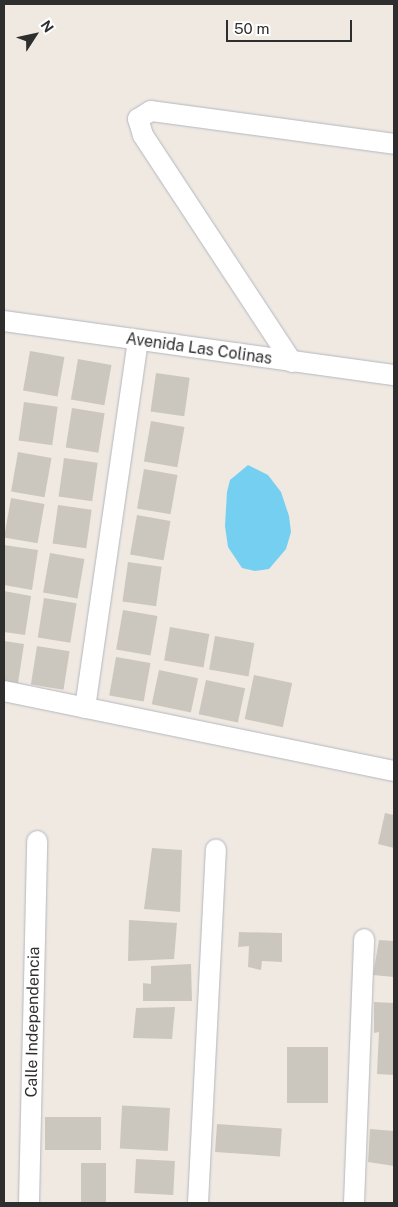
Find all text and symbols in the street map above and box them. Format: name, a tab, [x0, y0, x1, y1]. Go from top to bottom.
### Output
north arrow	[10, 10, 60, 60]
scale bar	[228, 10, 354, 42]
text: N	[38, 17, 57, 35]
text: 50 m	[234, 20, 269, 37]
street label: Avenida Las Colinas	[125, 329, 273, 369]
street label: Calle Independencia	[22, 946, 44, 1098]

